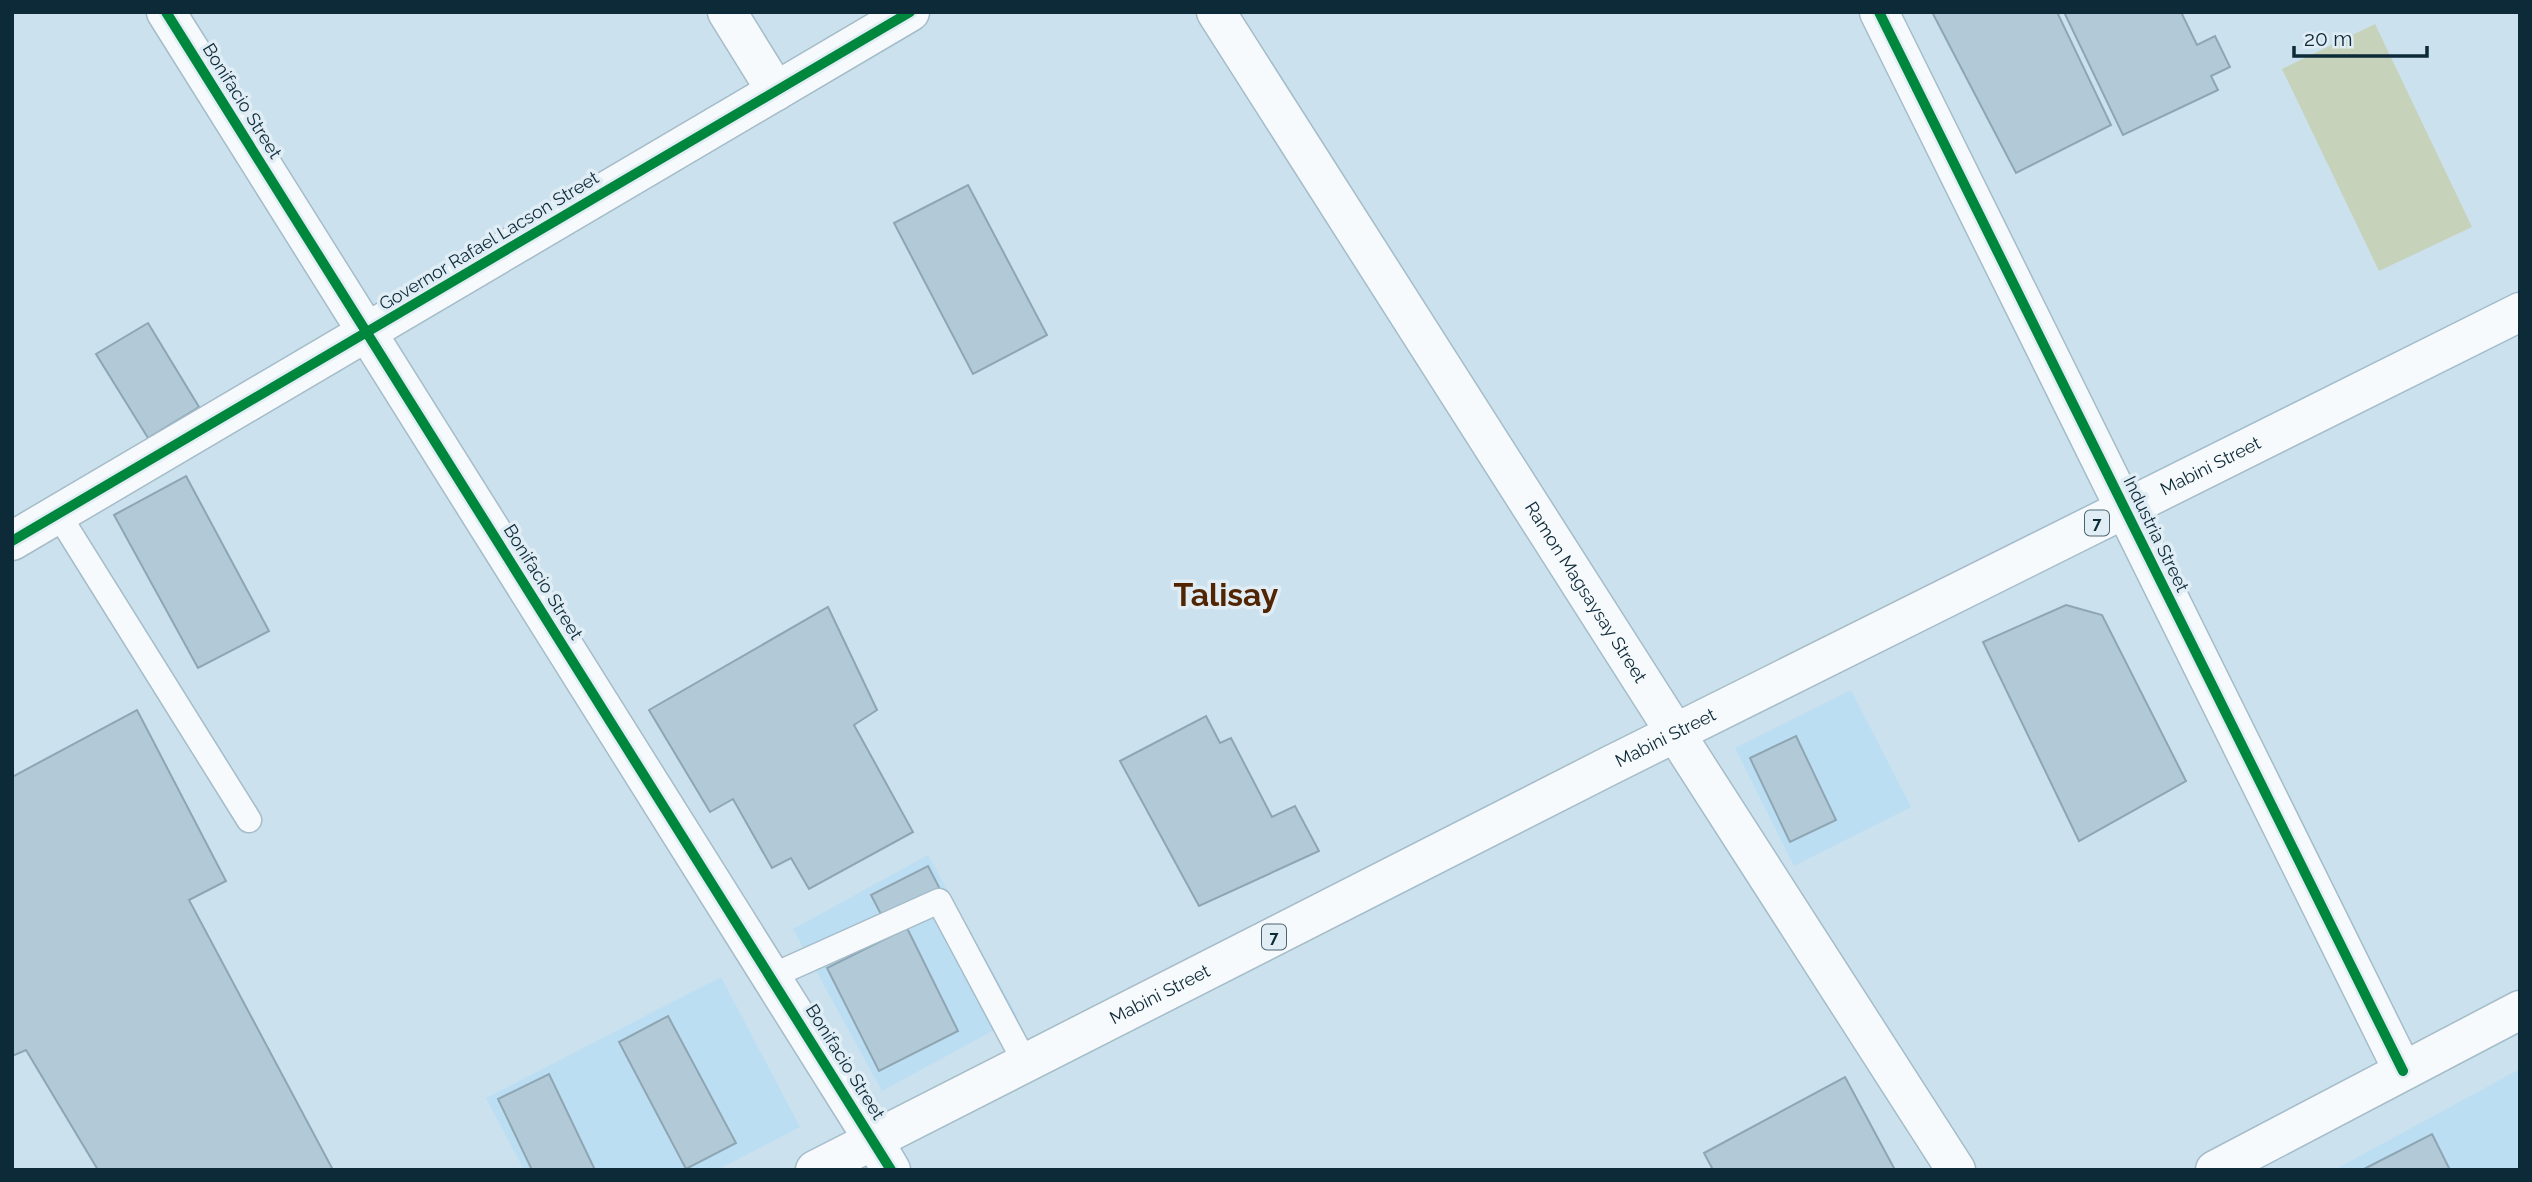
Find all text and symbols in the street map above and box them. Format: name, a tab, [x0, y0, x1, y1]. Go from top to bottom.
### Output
scale bar	[2294, 14, 2427, 58]
text: 20 m	[2304, 26, 2352, 51]
street label: Bonifacio Street	[199, 39, 286, 162]
street label: Governor Rafael Lacson Street	[375, 167, 602, 315]
street label: Mabini Street	[2157, 432, 2264, 500]
street label: Industria Street	[2119, 472, 2194, 595]
street label: Ramon Magsaysay Street	[1521, 498, 1651, 686]
road number: 7	[2085, 510, 2109, 536]
street label: Bonifacio Street	[500, 520, 587, 643]
district label: Talisay	[1174, 576, 1279, 613]
street label: Mabini Street	[1612, 704, 1719, 771]
road number: 7	[1262, 925, 1286, 950]
street label: Mabini Street	[1106, 960, 1213, 1028]
street label: Bonifacio Street	[802, 1000, 889, 1123]

